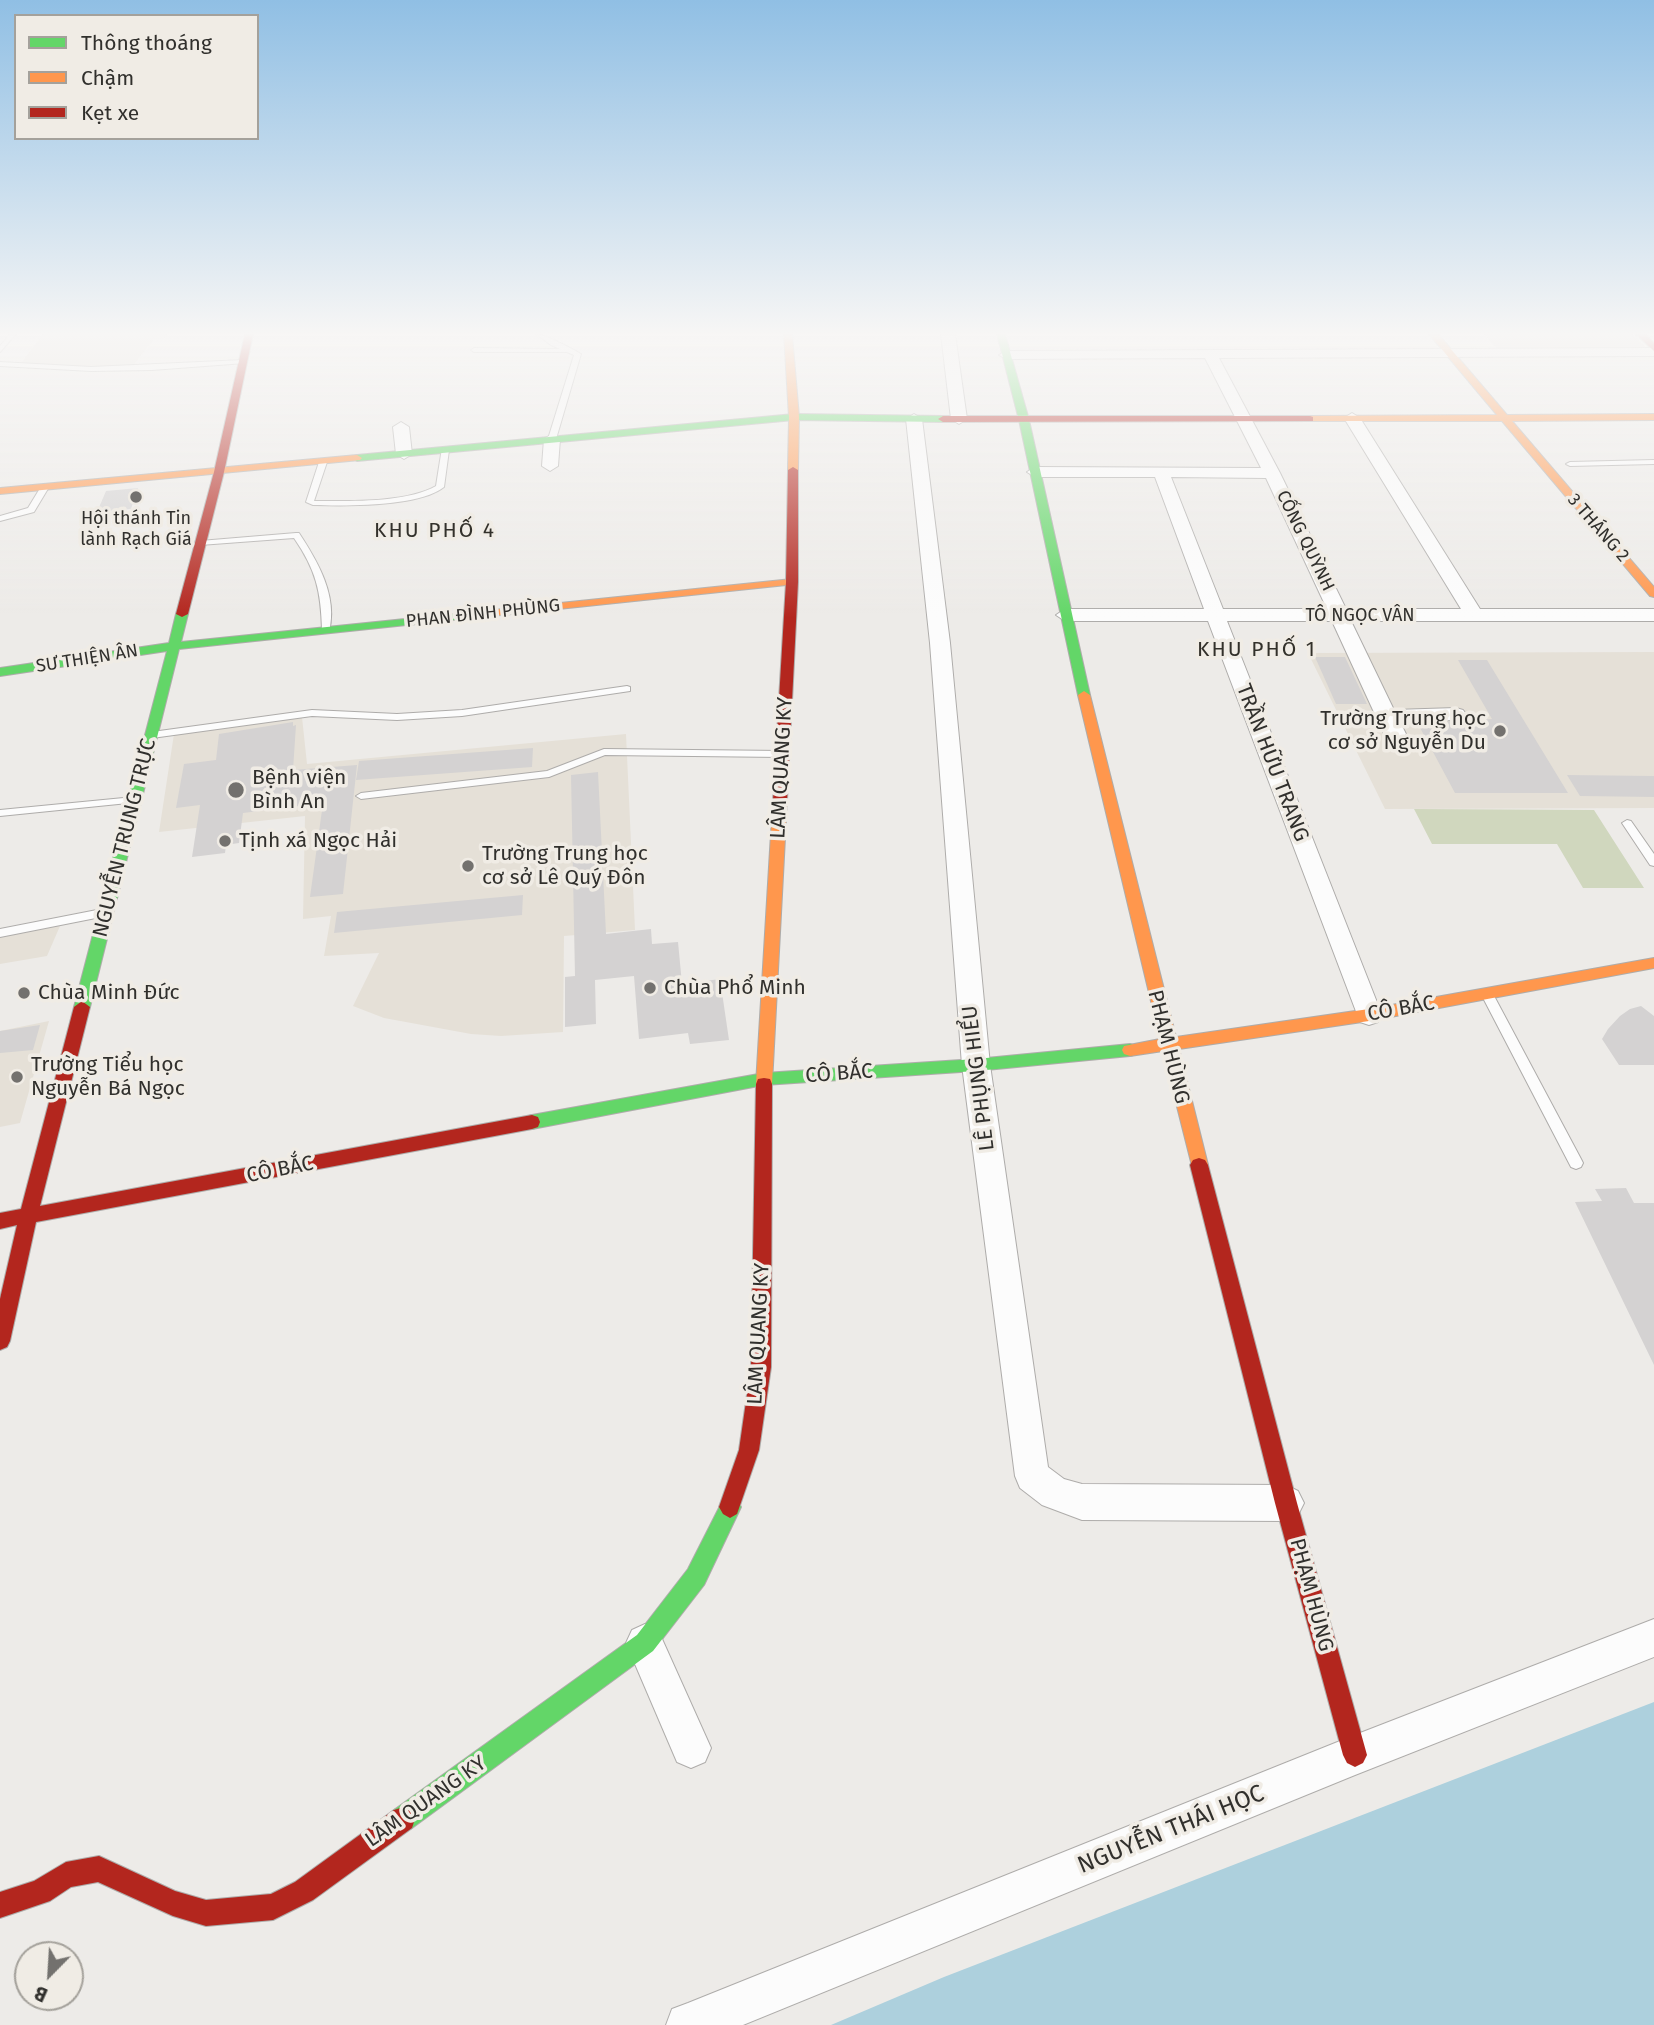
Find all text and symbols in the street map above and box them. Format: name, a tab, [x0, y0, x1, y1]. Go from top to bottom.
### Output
legend	[14, 14, 259, 140]
text: Thông thoáng	[81, 30, 212, 56]
text: Chậm	[81, 65, 134, 91]
text: Kẹt xe	[81, 100, 139, 126]
street label: CỐNG QUỲNH	[1271, 487, 1339, 595]
marker: Hội thánh Tin lành Rạch Giá	[128, 489, 144, 505]
street label: 3 THÁNG 2	[1563, 490, 1633, 566]
place label: Hội thánh Tin lành Rạch Giá	[80, 508, 192, 550]
district label: KHU PHỐ 4	[375, 518, 495, 544]
street label: PHAN ĐÌNH PHÙNG	[405, 595, 561, 633]
street label: TÔ NGỌC VÂN	[1305, 605, 1415, 627]
district label: KHU PHỐ 1	[1198, 637, 1316, 663]
street label: SƯ THIỆN ÂN	[34, 640, 140, 678]
street label: TRẦN HỮU TRANG	[1230, 681, 1314, 845]
street label: LÂM QUANG KY	[766, 697, 798, 839]
place label: Trường Trung học cơ sở Nguyễn Du	[1320, 706, 1486, 756]
marker: Trường Trung học cơ sở Nguyễn Du	[1492, 723, 1508, 739]
street label: NGUYỄN TRUNG TRỰC	[88, 736, 162, 940]
place label: Bệnh viện Bình An	[252, 765, 346, 815]
marker: Bệnh viện Bình An	[226, 780, 246, 800]
place label: Tịnh xá Ngọc Hải	[239, 828, 397, 854]
marker: Tịnh xá Ngọc Hải	[217, 833, 233, 849]
place label: Trường Trung học cơ sở Lê Quý Đôn	[482, 841, 648, 891]
marker: Trường Trung học cơ sở Lê Quý Đôn	[460, 858, 476, 874]
place label: Chùa Phổ Minh	[664, 975, 806, 1001]
place label: Chùa Minh Đức	[38, 980, 180, 1006]
marker: Chùa Phổ Minh	[642, 980, 658, 996]
marker: Chùa Minh Đức	[16, 985, 32, 1001]
street label: PHẠM HÙNG	[1142, 988, 1194, 1106]
street label: CÔ BẮC	[1365, 991, 1437, 1027]
street label: LÊ PHỤNG HIỂU	[958, 1004, 1000, 1152]
place label: Trường Tiểu học Nguyễn Bá Ngọc	[31, 1052, 185, 1102]
street label: CÔ BẮC	[804, 1059, 874, 1089]
marker: Trường Tiểu học Nguyễn Bá Ngọc	[9, 1069, 25, 1085]
street label: CÔ BẮC	[244, 1151, 316, 1189]
street label: LÂM QUANG KY	[743, 1263, 775, 1405]
street label: PHẠM HÙNG	[1284, 1536, 1338, 1654]
street label: LÂM QUANG KY	[361, 1751, 491, 1853]
street label: NGUYỄN THÁI HỌC	[1074, 1779, 1268, 1881]
north arrow	[14, 1941, 84, 2011]
text: B	[31, 1981, 51, 2007]

